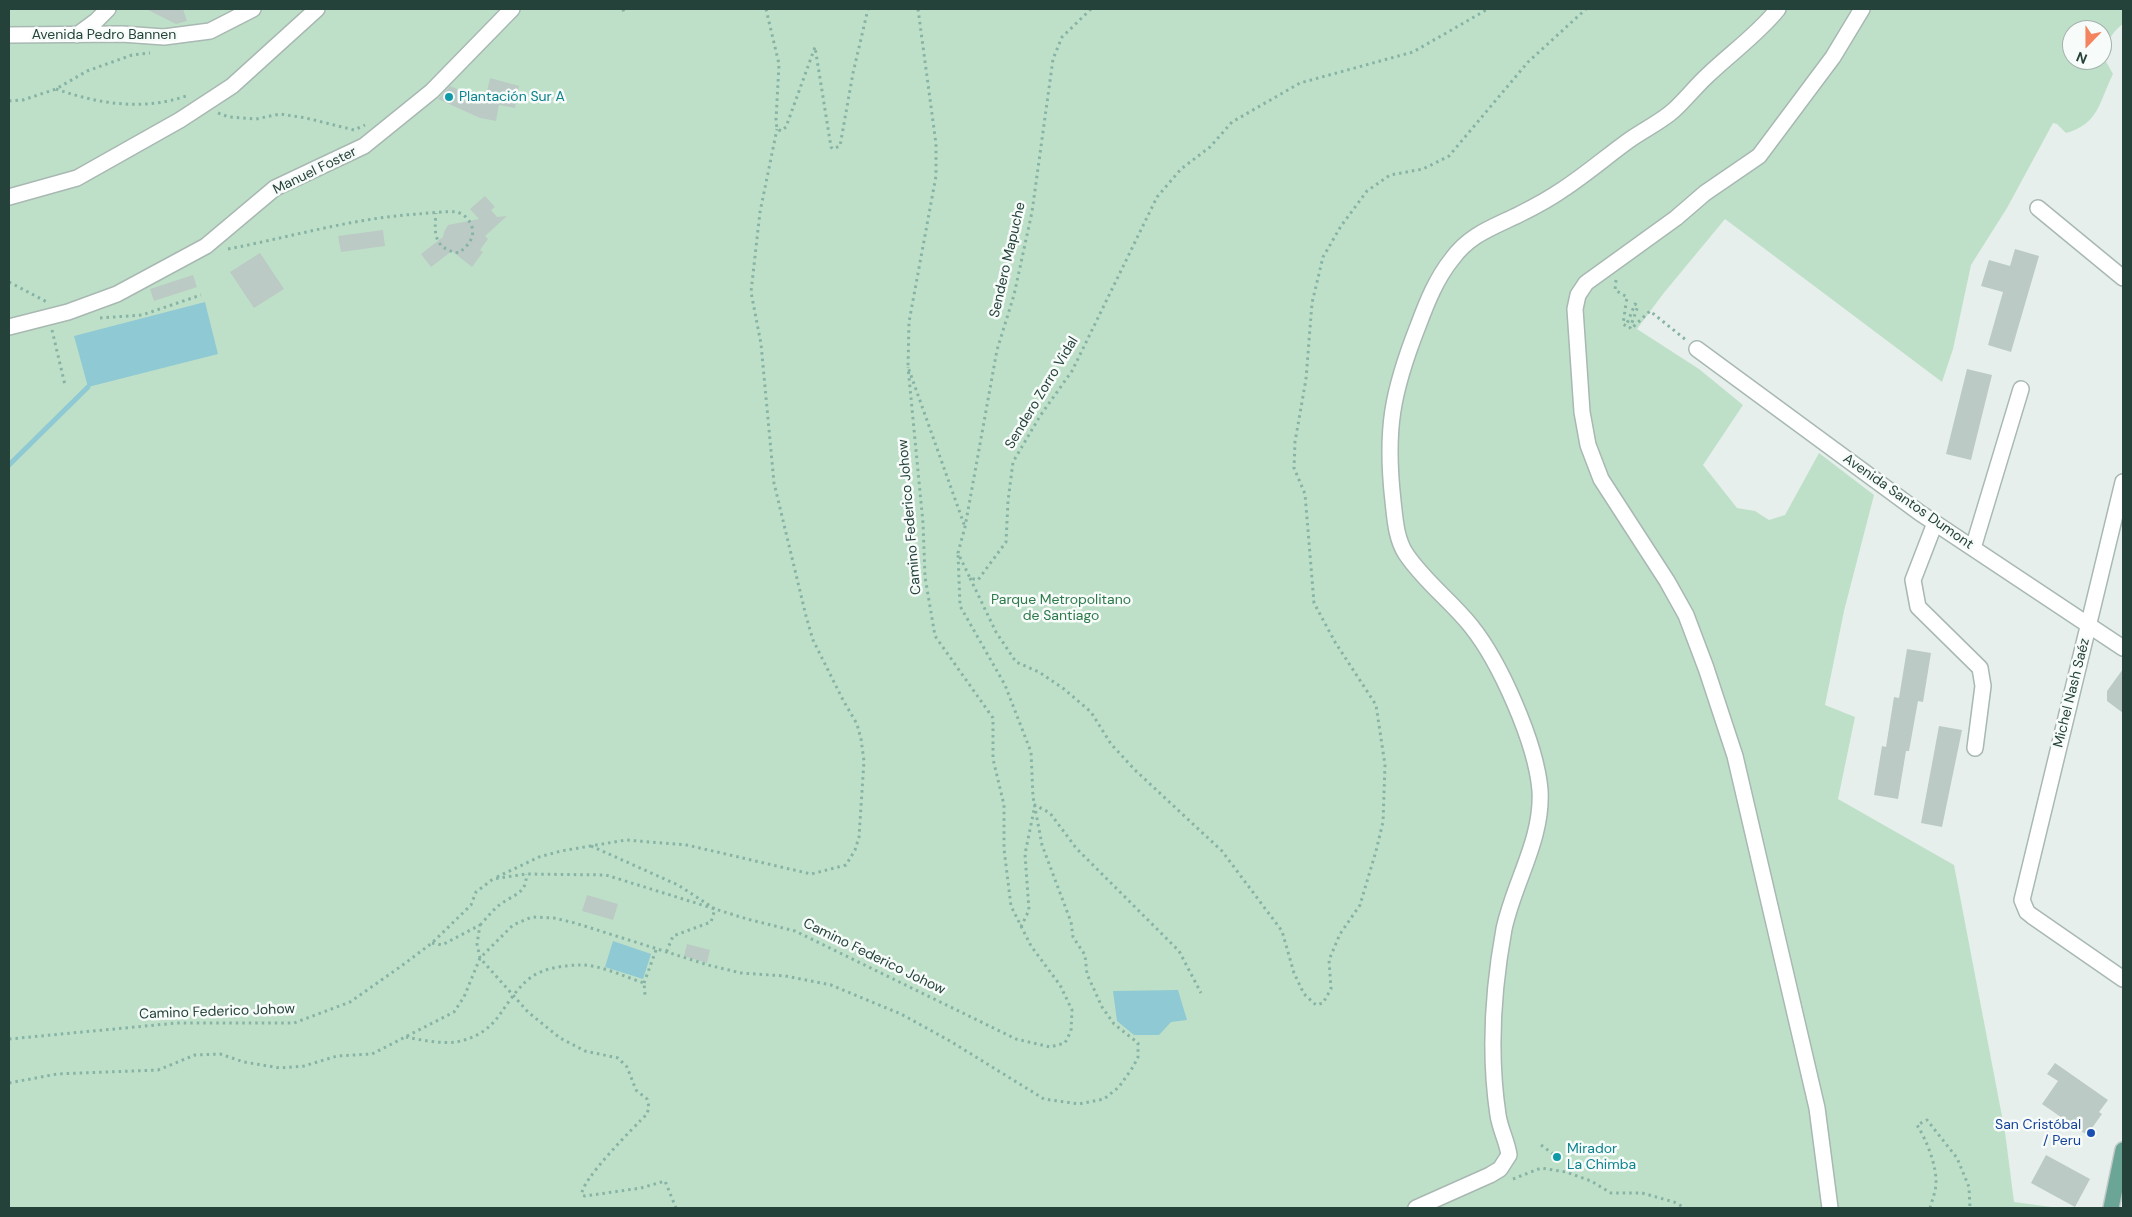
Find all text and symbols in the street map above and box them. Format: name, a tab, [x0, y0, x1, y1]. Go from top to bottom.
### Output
north arrow	[2062, 20, 2112, 70]
street label: Avenida Pedro Bannen	[32, 27, 176, 43]
text: N	[2074, 48, 2090, 68]
place label: Plantación Sur A	[459, 89, 565, 105]
marker: Plantación Sur A	[443, 91, 455, 103]
street label: Manuel Foster	[270, 144, 360, 198]
street label: Sendero Mapuche	[987, 201, 1029, 319]
street label: Sendero Zorro Vidal	[1002, 334, 1082, 452]
street label: Camino Federico Johow	[895, 439, 925, 595]
street label: Avenida Santos Dumont	[1840, 451, 1976, 553]
park label: Parque Metropolitano de Santiago	[991, 592, 1131, 624]
street label: Michel Nash Saéz	[2050, 637, 2094, 749]
street label: Camino Federico Johow	[800, 915, 948, 999]
street label: Camino Federico Johow	[139, 1001, 295, 1023]
place label: San Cristóbal / Peru	[1995, 1117, 2081, 1150]
marker: San Cristóbal / Peru	[2085, 1127, 2097, 1139]
place label: Mirador La Chimba	[1567, 1141, 1636, 1174]
marker: Mirador La Chimba	[1551, 1151, 1563, 1163]

